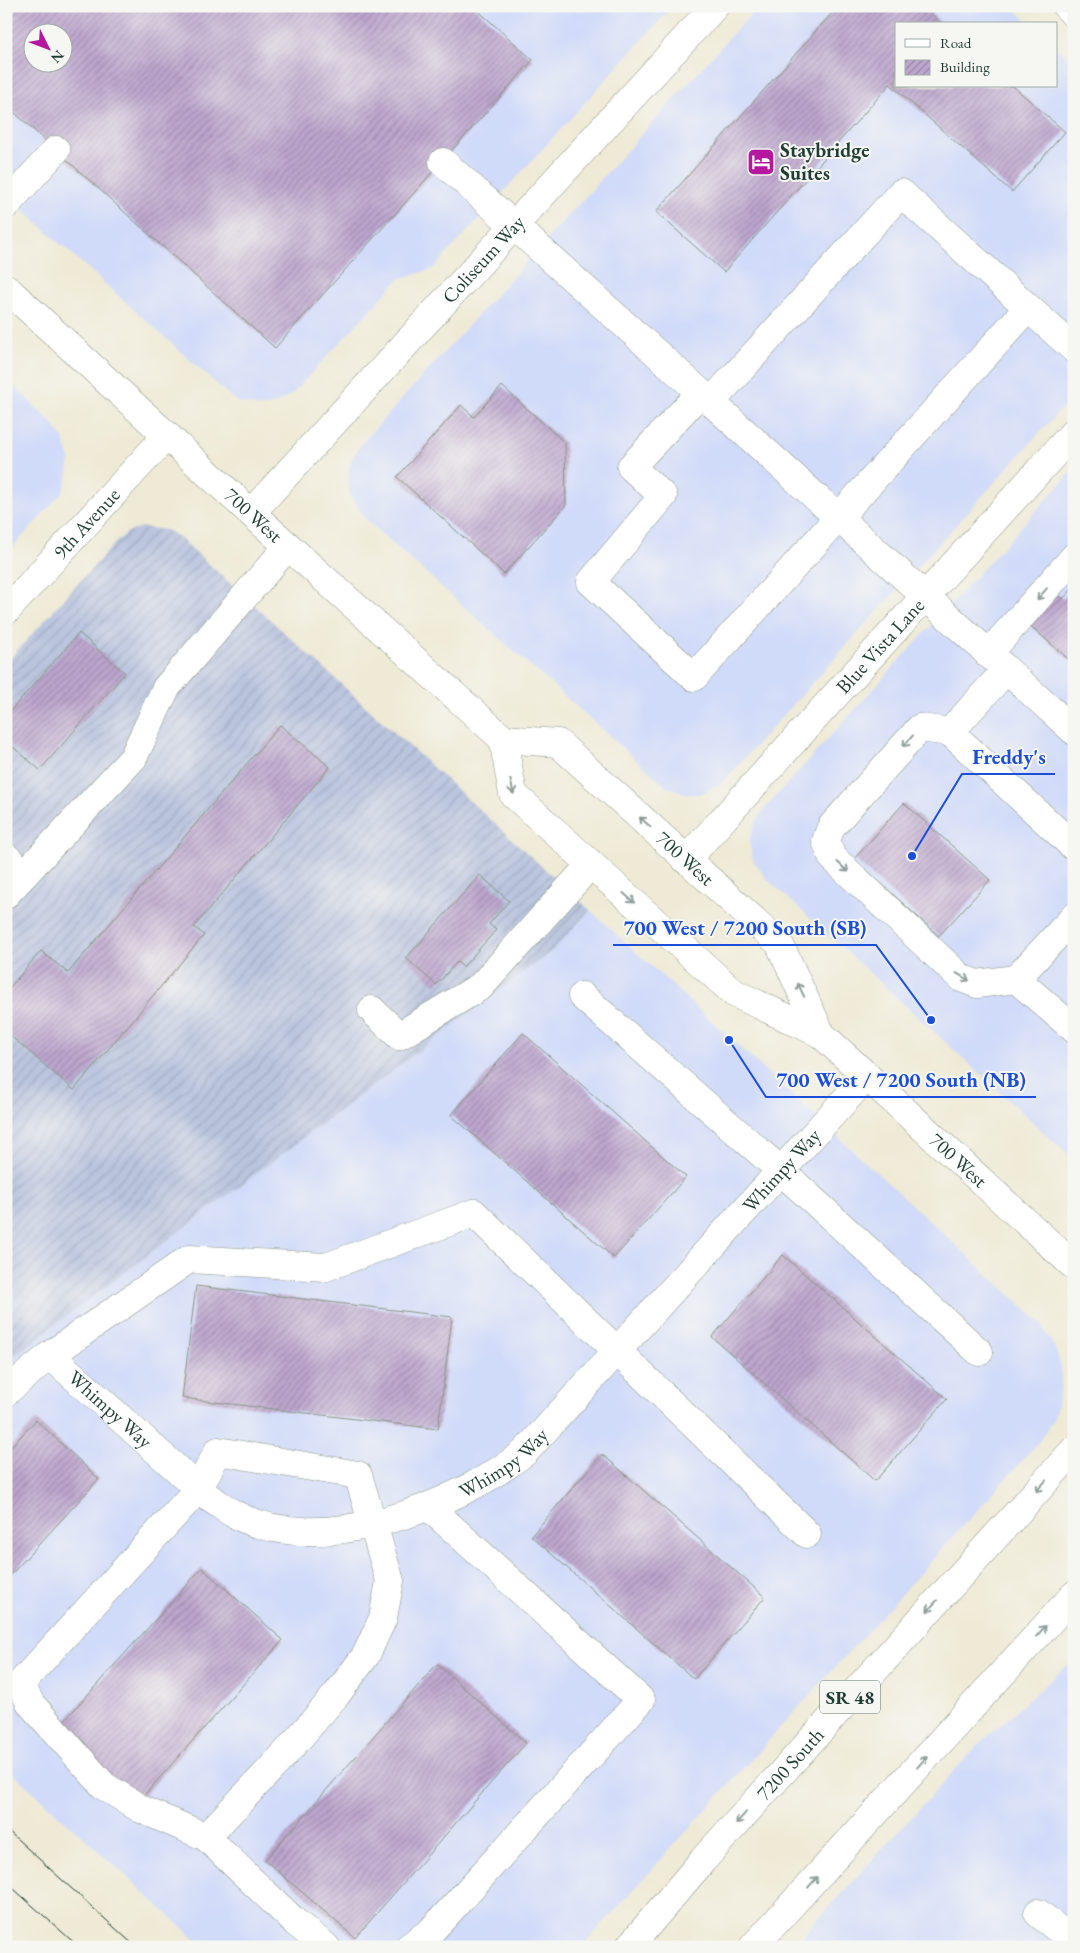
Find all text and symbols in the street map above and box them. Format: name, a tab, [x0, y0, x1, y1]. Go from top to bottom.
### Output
north arrow	[22, 22, 72, 72]
legend	[895, 22, 1058, 88]
text: Road	[940, 33, 972, 52]
text: N	[47, 46, 68, 67]
text: Building	[940, 57, 990, 76]
place label: Staybridge Suites	[780, 137, 870, 186]
hotel icon: Staybridge Suites	[746, 147, 776, 177]
street label: Coliseum Way	[436, 209, 530, 309]
street label: 9th Avenue	[47, 482, 126, 564]
street label: 700 West	[219, 482, 289, 549]
one-way arrow	[1036, 588, 1048, 601]
street label: Blue Vista Lane	[830, 593, 930, 699]
one-way arrow	[902, 735, 914, 748]
callout: Freddy's	[962, 738, 1055, 774]
text: Freddy's	[972, 743, 1046, 770]
one-way arrow	[508, 778, 517, 794]
one-way arrow	[638, 816, 651, 828]
street label: 700 West	[651, 825, 720, 892]
one-way arrow	[837, 861, 850, 873]
one-way arrow	[622, 892, 635, 904]
callout: 700 West / 7200 South (SB)	[613, 909, 876, 945]
text: 700 West / 7200 South (SB)	[623, 914, 867, 941]
one-way arrow	[955, 972, 969, 982]
one-way arrow	[795, 983, 805, 998]
callout: 700 West / 7200 South (NB)	[766, 1061, 1036, 1097]
text: 700 West / 7200 South (NB)	[776, 1066, 1026, 1093]
street label: Whimpy Way	[736, 1123, 826, 1218]
street label: 700 West	[924, 1127, 993, 1194]
street label: Whimpy Way	[63, 1365, 158, 1454]
street label: Whimpy Way	[454, 1422, 554, 1504]
one-way arrow	[1035, 1479, 1047, 1492]
one-way arrow	[926, 1600, 938, 1613]
one-way arrow	[1035, 1624, 1047, 1637]
road number: SR 48	[820, 1680, 880, 1714]
street label: 7200 South	[751, 1722, 830, 1805]
one-way arrow	[916, 1755, 928, 1768]
one-way arrow	[735, 1812, 747, 1825]
one-way arrow	[807, 1875, 818, 1888]

